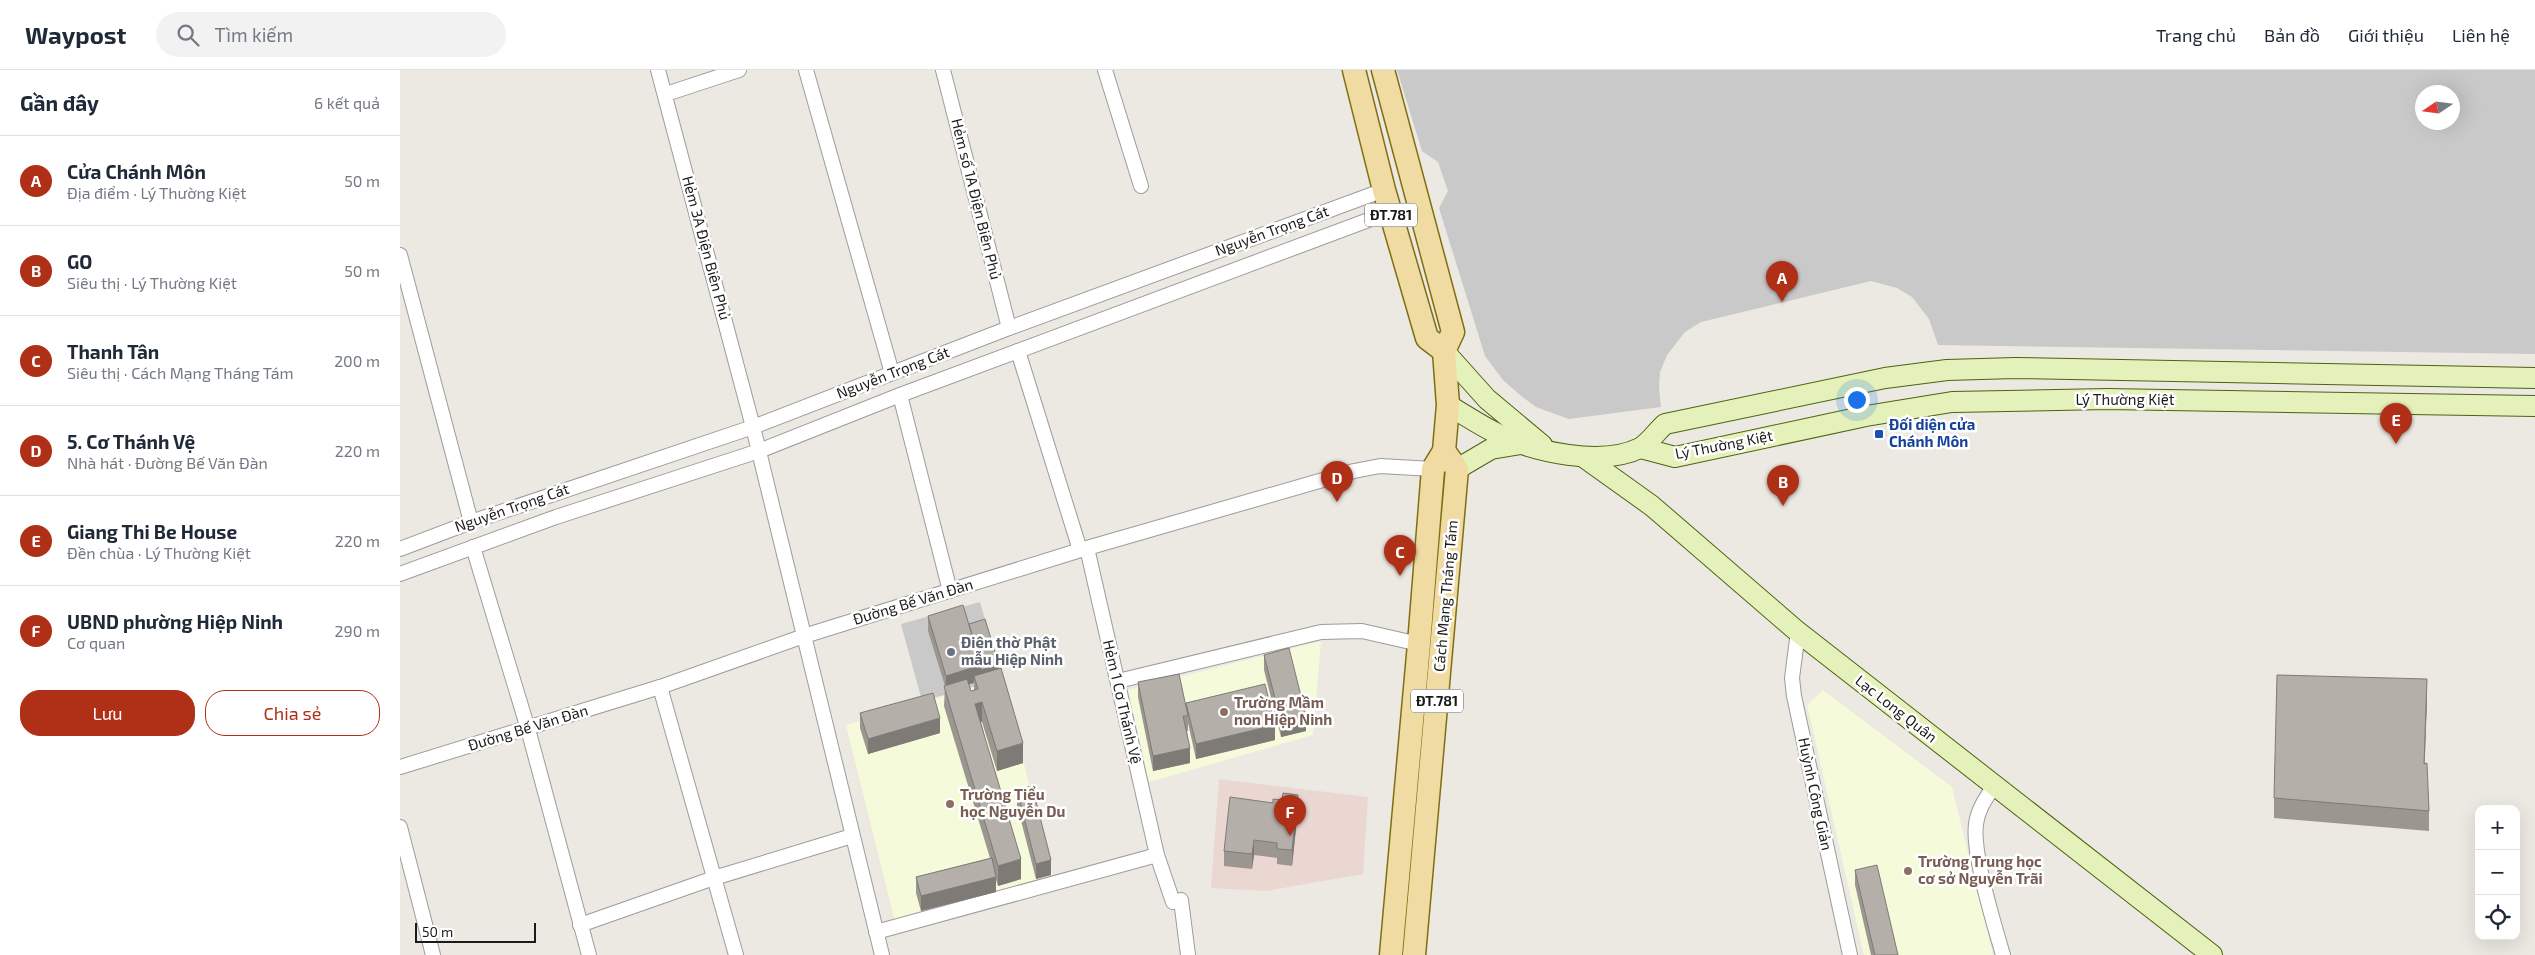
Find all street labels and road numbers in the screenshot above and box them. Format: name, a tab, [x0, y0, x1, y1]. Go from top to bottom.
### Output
street label: Hẻm số 1A Điện Biên Phủ	[948, 116, 1006, 281]
street label: Hẻm 3A Điện Biên Phủ	[679, 174, 735, 322]
street label: Nguyễn Trọng Cát	[1212, 201, 1331, 259]
road number: ĐT.781	[1365, 204, 1417, 226]
street label: Nguyễn Trọng Cát	[834, 342, 952, 402]
street label: Lý Thường Kiệt	[2075, 390, 2175, 408]
street label: Lý Thường Kiệt	[1673, 426, 1774, 462]
street label: Nguyễn Trọng Cát	[452, 479, 571, 535]
street label: Cách Mạng Tháng Tám	[1429, 519, 1461, 672]
street label: Đường Bế Văn Đàn	[851, 574, 975, 628]
street label: Hẻm 1 Cơ Thánh Vệ	[1100, 638, 1146, 766]
street label: Lạc Long Quân	[1852, 671, 1941, 747]
road number: ĐT.781	[1411, 690, 1463, 712]
street label: Đường Bế Văn Đàn	[466, 700, 590, 754]
street label: Huỳnh Công Giản	[1795, 736, 1837, 852]

